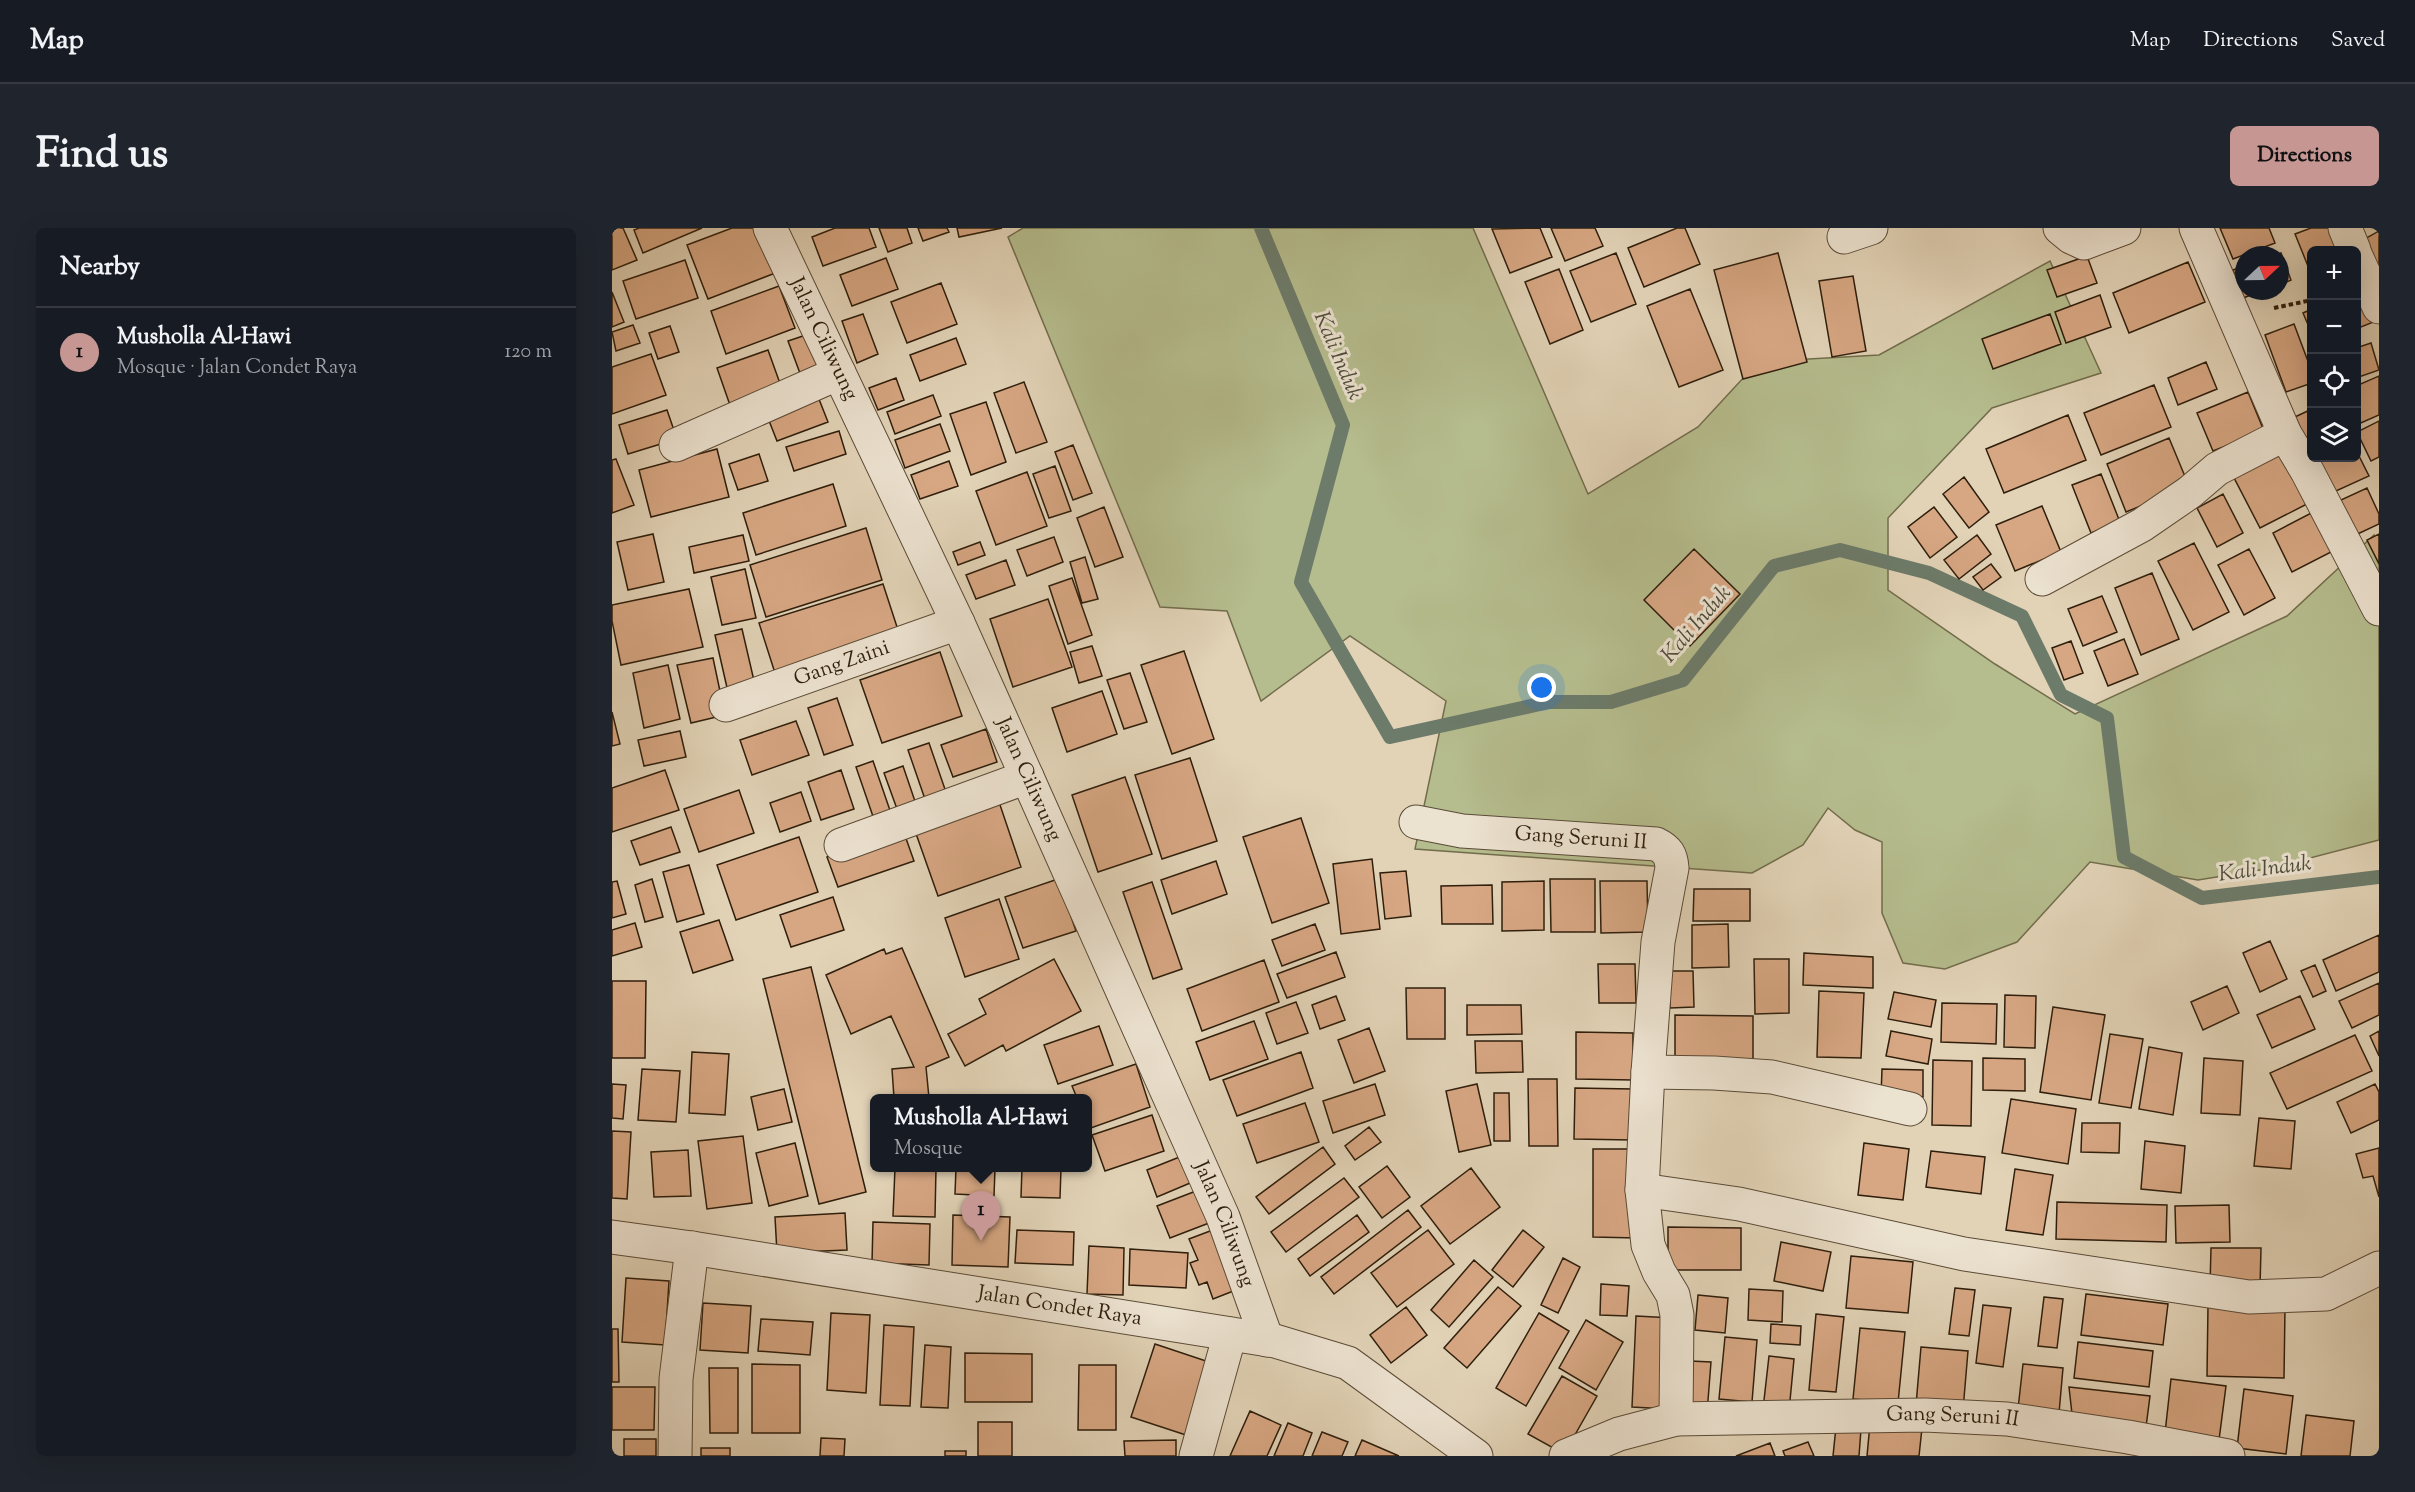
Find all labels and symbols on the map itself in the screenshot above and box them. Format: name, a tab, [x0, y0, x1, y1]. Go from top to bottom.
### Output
north arrow	[2235, 246, 2289, 300]
street label: Jalan Ciliwung	[780, 272, 865, 405]
water label: Kali Induk	[1304, 307, 1370, 405]
water label: Kali Induk	[1654, 579, 1740, 671]
street label: Gang Zaini	[790, 633, 894, 695]
your location	[1527, 673, 1556, 702]
street label: Jalan Ciliwung	[987, 712, 1069, 846]
street label: Gang Seruni II	[1514, 820, 1648, 858]
water label: Kali Induk	[2217, 848, 2313, 892]
street label: Jalan Ciliwung	[1185, 1156, 1262, 1291]
pin: 1	[962, 1192, 1000, 1241]
street label: Jalan Condet Raya	[974, 1279, 1144, 1335]
street label: Gang Seruni II	[1886, 1400, 2021, 1436]

